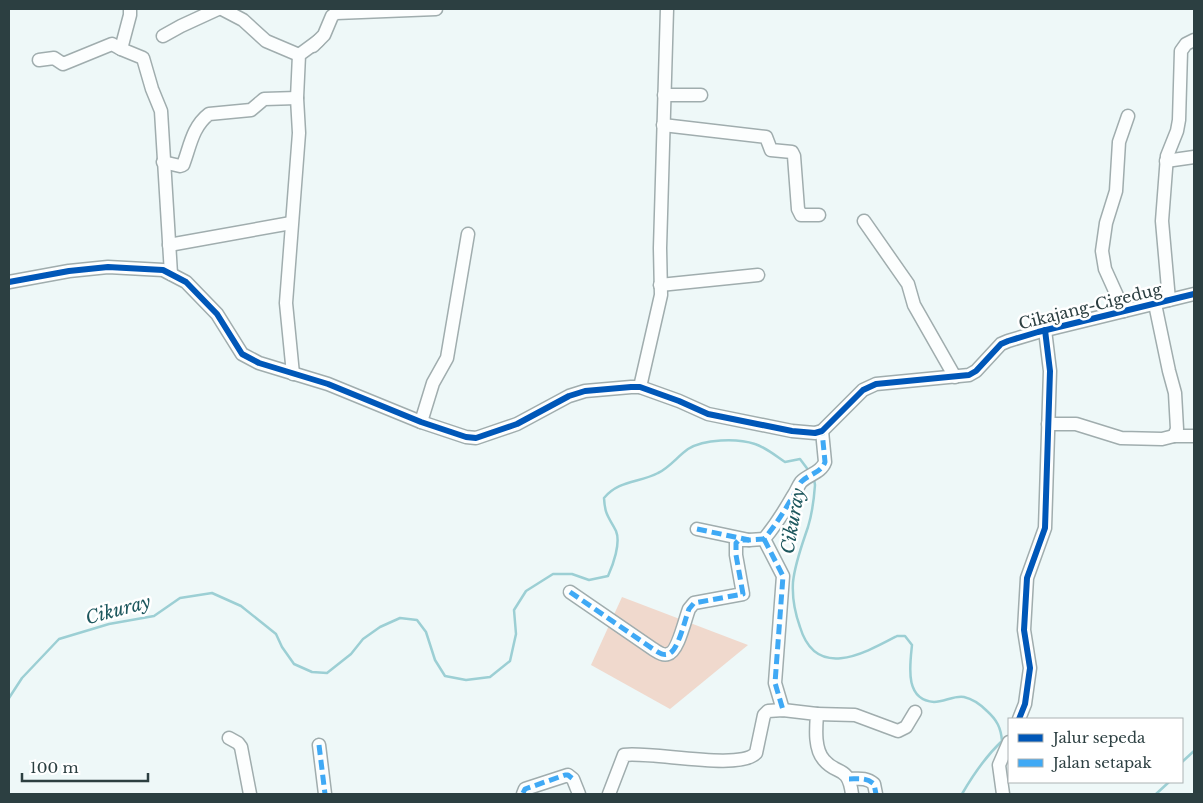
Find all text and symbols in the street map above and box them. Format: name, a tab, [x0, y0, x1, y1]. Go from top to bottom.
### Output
street label: Cikajang-Cigedug	[1016, 278, 1164, 333]
water label: Cikuray	[776, 486, 810, 556]
water label: Cikuray	[83, 591, 154, 629]
legend	[1008, 718, 1183, 783]
text: Jalur sepeda	[1051, 728, 1146, 747]
scale bar	[22, 750, 149, 782]
text: Jalan setapak	[1051, 753, 1152, 772]
text: 100 m	[30, 758, 79, 777]

